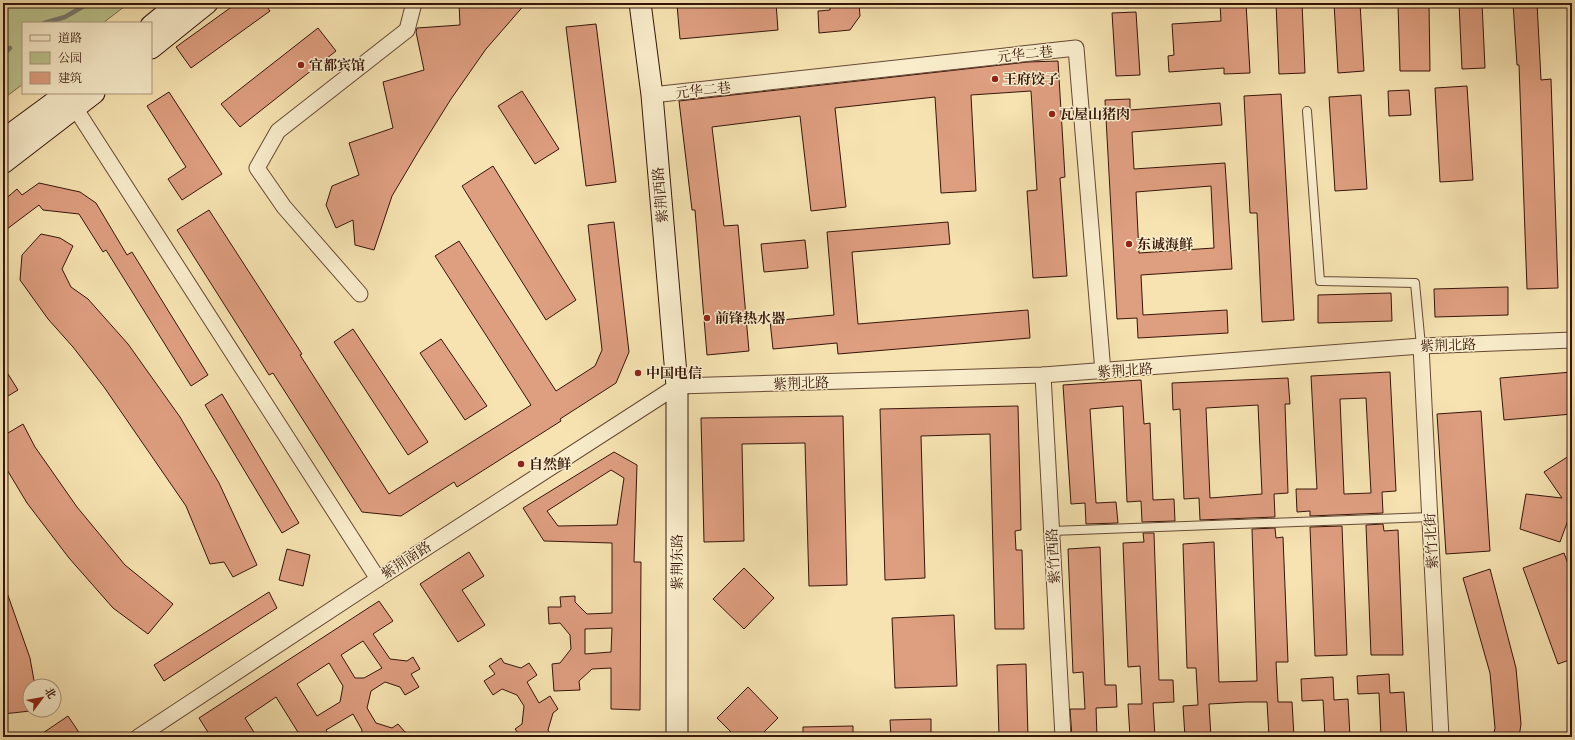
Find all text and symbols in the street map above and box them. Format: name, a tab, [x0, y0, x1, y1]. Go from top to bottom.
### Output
legend	[22, 22, 152, 94]
text: 道路	[58, 30, 82, 48]
street label: 元华二巷	[996, 43, 1054, 69]
text: 公园	[58, 50, 82, 68]
place label: 宜都宾馆	[309, 57, 365, 77]
marker: 宜都宾馆	[296, 60, 306, 70]
text: 建筑	[58, 70, 82, 88]
place label: 王府饺子	[1003, 71, 1059, 91]
marker: 王府饺子	[990, 74, 1000, 84]
street label: 元华二巷	[674, 79, 732, 105]
place label: 瓦屋山猪肉	[1060, 106, 1130, 126]
marker: 瓦屋山猪肉	[1047, 109, 1057, 119]
street label: 紫荆西路	[650, 166, 674, 224]
place label: 东诚海鲜	[1137, 236, 1193, 256]
marker: 东诚海鲜	[1124, 239, 1134, 249]
place label: 前锋热水器	[715, 310, 786, 330]
marker: 前锋热水器	[702, 313, 712, 323]
street label: 紫荆北路	[1420, 336, 1476, 358]
street label: 紫荆北路	[1097, 360, 1154, 384]
place label: 中国电信	[646, 365, 702, 385]
marker: 中国电信	[633, 368, 643, 378]
street label: 紫荆北路	[773, 374, 829, 396]
place label: 自然鲜	[529, 456, 571, 476]
marker: 自然鲜	[516, 459, 526, 469]
street label: 紫竹北街	[1422, 512, 1444, 569]
street label: 紫竹西路	[1044, 527, 1066, 584]
street label: 紫荆东路	[669, 534, 689, 590]
street label: 紫荆南路	[378, 538, 436, 585]
north arrow	[22, 678, 62, 718]
text: 北	[40, 684, 59, 702]

